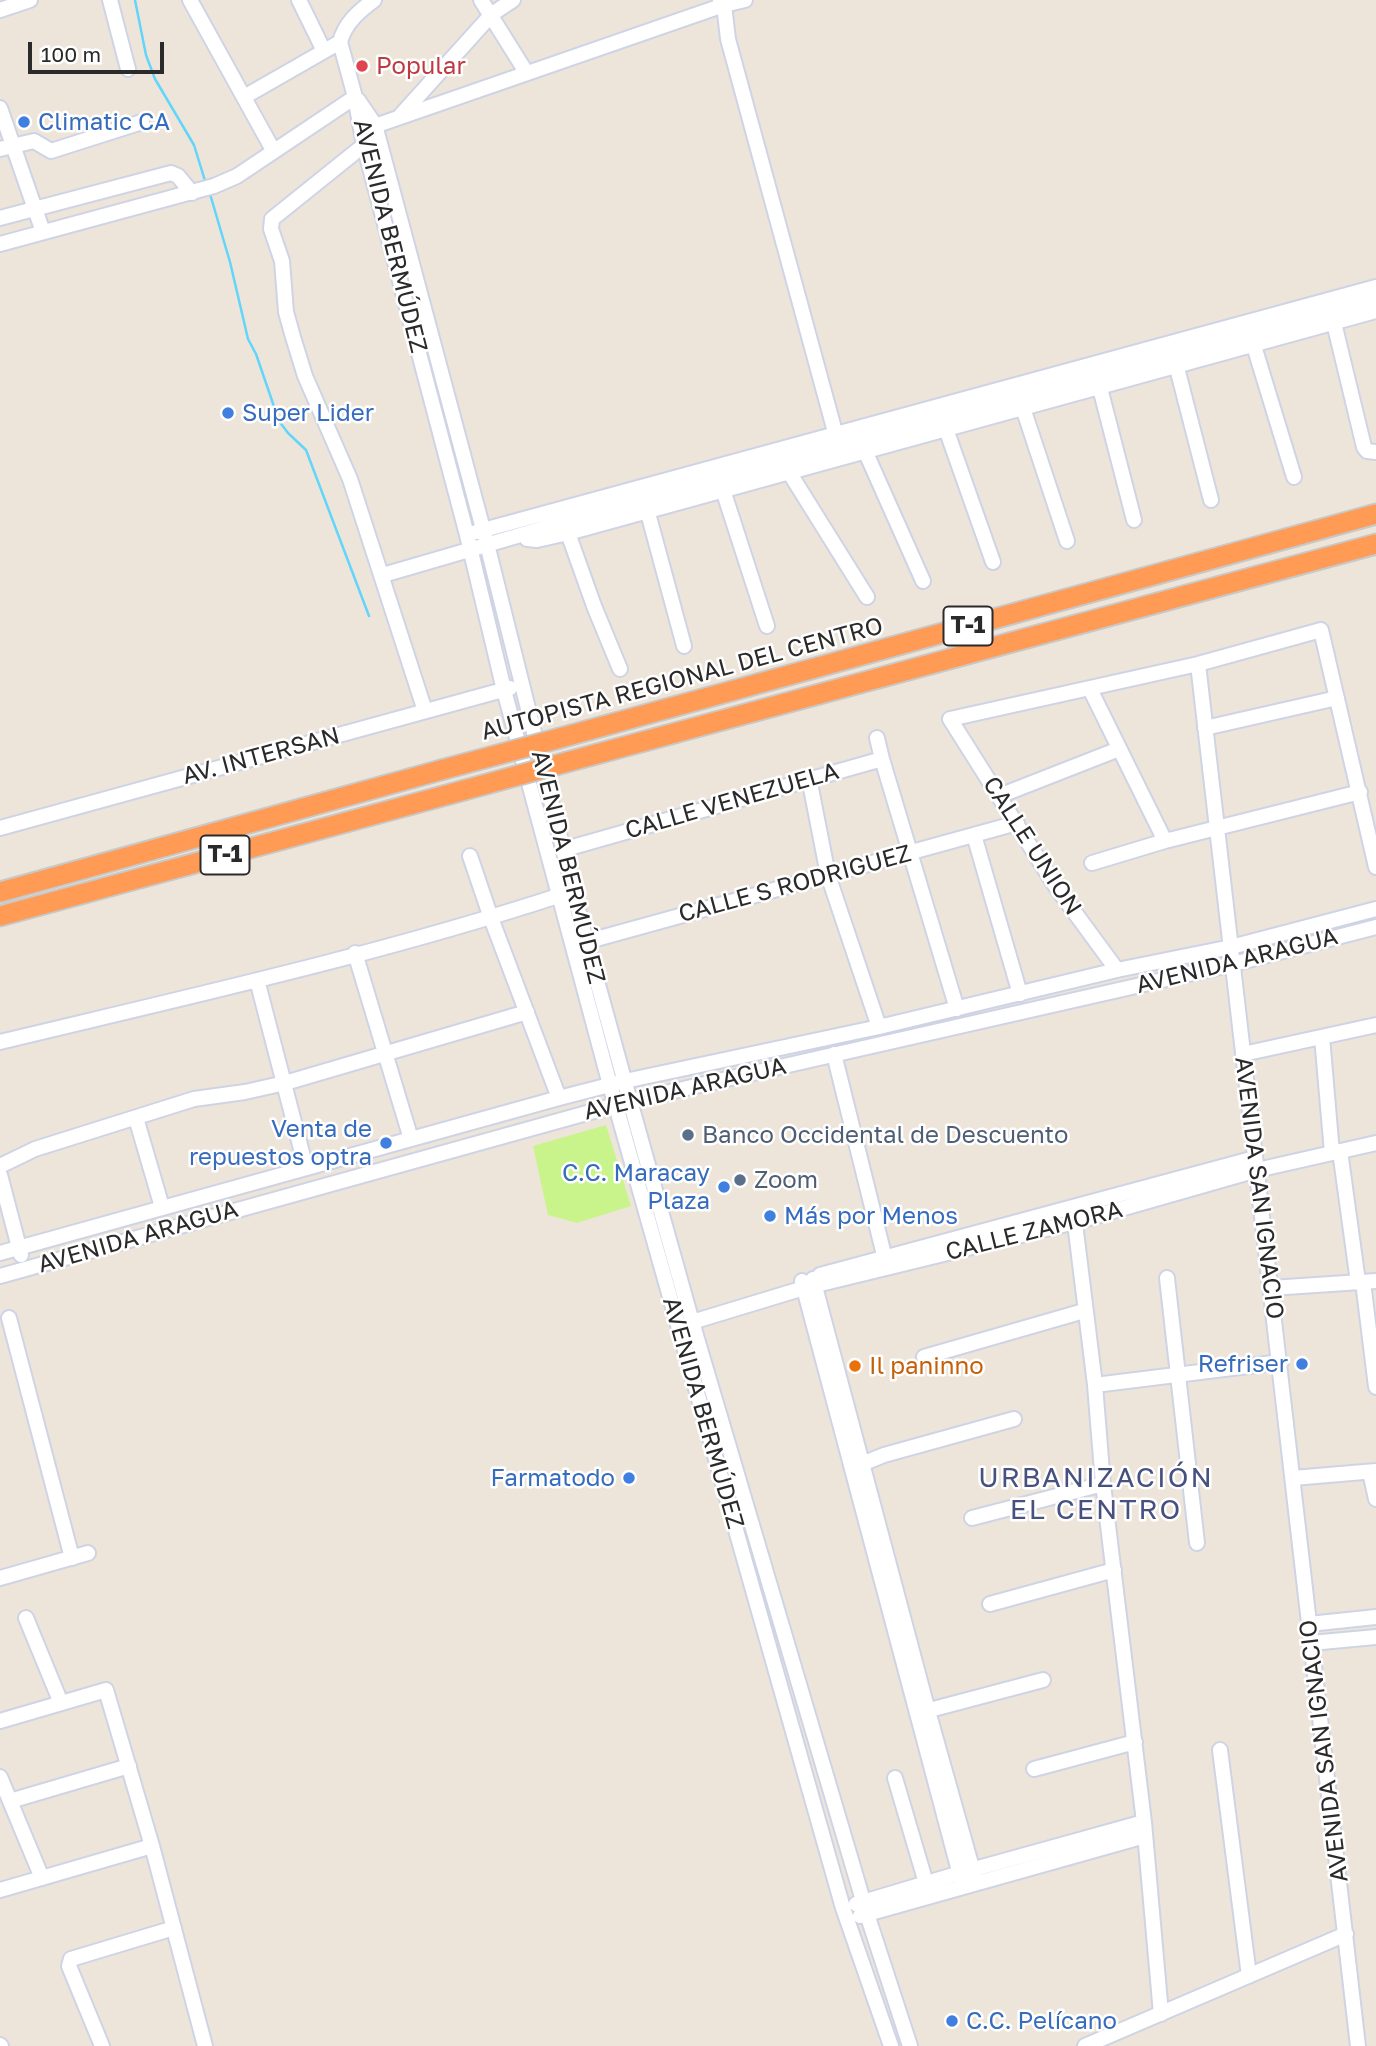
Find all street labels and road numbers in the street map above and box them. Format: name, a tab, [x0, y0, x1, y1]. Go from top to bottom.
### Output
street label: AVENIDA BERMÚDEZ	[347, 116, 433, 356]
road number: T-1	[944, 606, 992, 646]
street label: AUTOPISTA REGIONAL DEL CENTRO	[478, 611, 886, 747]
street label: AV. INTERSAN	[179, 721, 343, 791]
street label: AVENIDA BERMÚDEZ	[525, 747, 611, 987]
street label: CALLE VENEZUELA	[622, 757, 842, 845]
street label: CALLE UNION	[977, 771, 1087, 921]
road number: T-1	[201, 835, 250, 874]
street label: CALLE S RODRIGUEZ	[676, 839, 914, 929]
street label: AVENIDA ARAGUA	[1133, 922, 1341, 1000]
street label: AVENIDA ARAGUA	[581, 1052, 789, 1126]
street label: AVENIDA SAN IGNACIO	[1229, 1055, 1289, 1321]
street label: AVENIDA ARAGUA	[35, 1195, 241, 1279]
street label: CALLE ZAMORA	[943, 1195, 1125, 1267]
street label: AVENIDA BERMÚDEZ	[656, 1294, 750, 1532]
street label: AVENIDA SAN IGNACIO	[1294, 1618, 1354, 1884]

